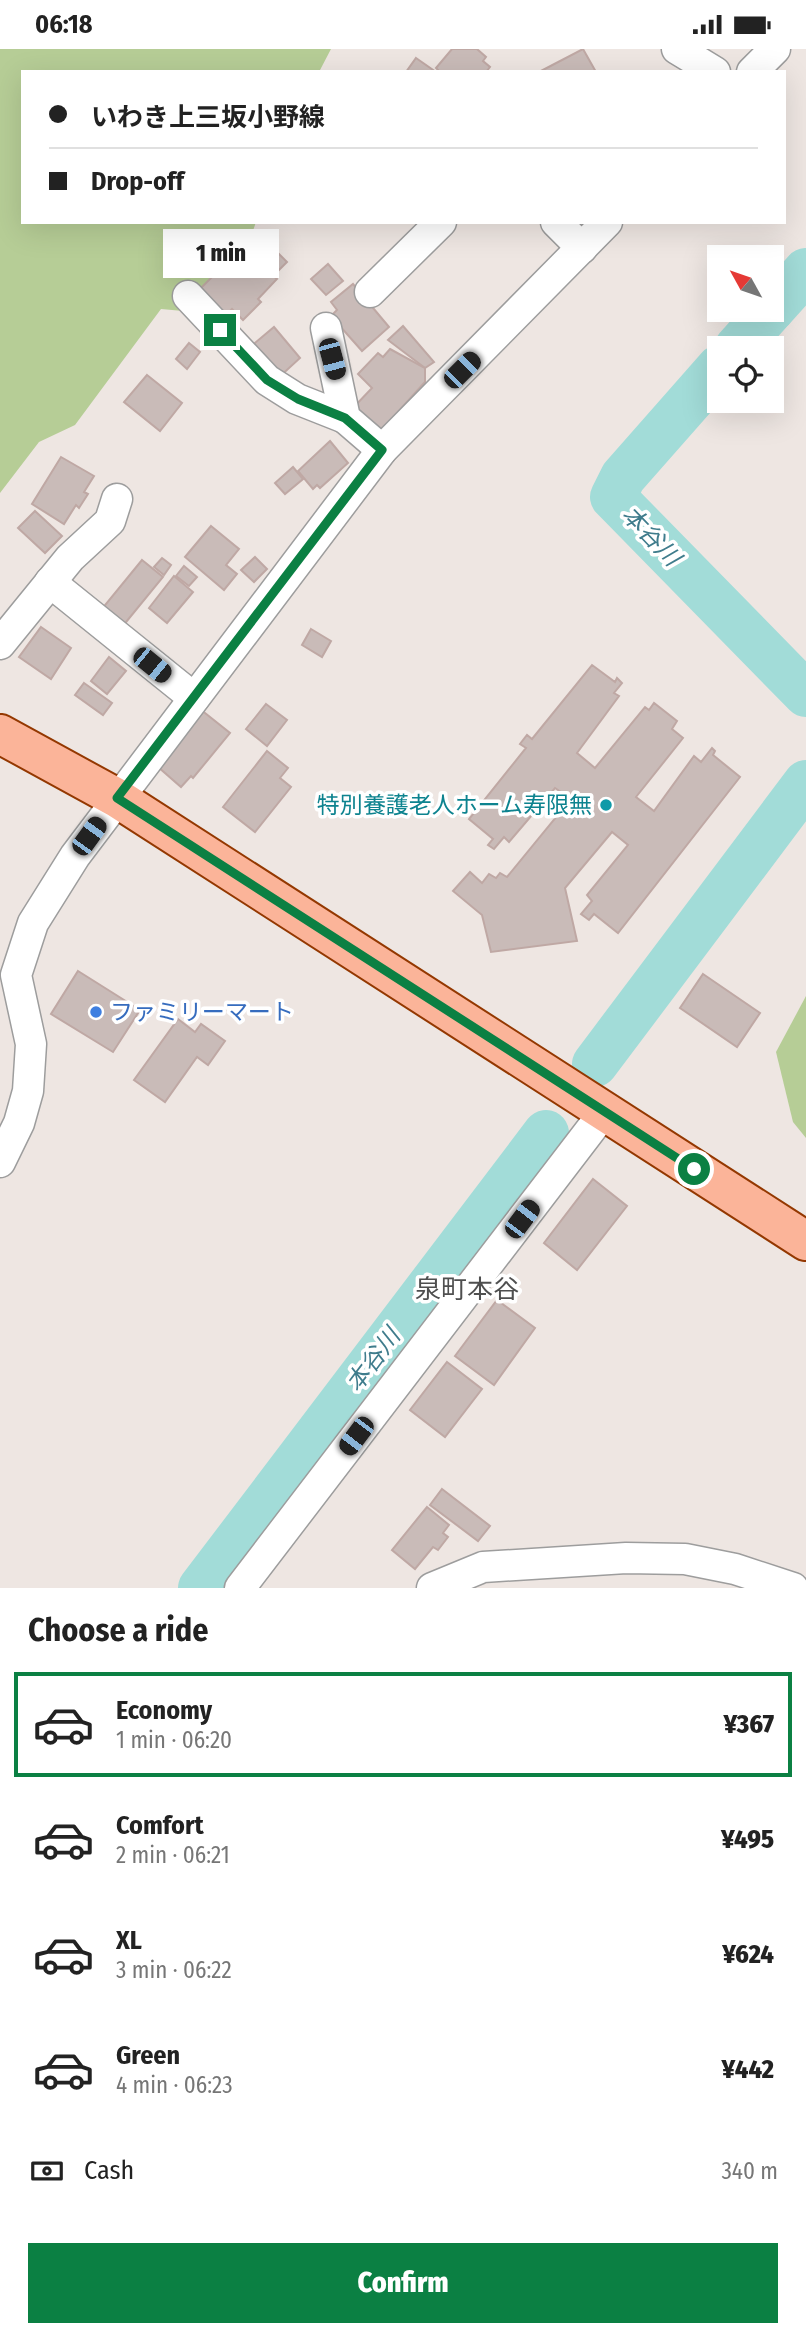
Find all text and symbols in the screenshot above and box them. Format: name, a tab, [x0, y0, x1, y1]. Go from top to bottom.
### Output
text: 06:18	[35, 9, 93, 40]
text: いわき上三坂小野線	[91, 102, 325, 133]
text: Drop-off	[91, 166, 184, 197]
callout: 1 min	[162, 229, 278, 278]
text: 1 min	[196, 239, 246, 267]
north arrow	[707, 245, 784, 322]
map controls	[707, 245, 784, 413]
route end	[204, 314, 236, 346]
car	[317, 336, 348, 382]
button: locate	[707, 336, 784, 413]
car	[440, 348, 485, 392]
water label: 本谷川	[616, 500, 688, 574]
car	[130, 644, 175, 686]
place label: 特別養護老人ホーム寿限無	[317, 791, 592, 819]
marker: 特別養護老人ホーム寿限無	[598, 797, 614, 813]
car	[69, 813, 110, 859]
place label: ファミリーマート	[110, 998, 294, 1026]
marker: ファミリーマート	[88, 1004, 104, 1020]
route start	[678, 1153, 710, 1185]
car	[501, 1196, 544, 1242]
district label: 泉町本谷	[415, 1274, 519, 1305]
water label: 本谷川	[340, 1320, 408, 1397]
car	[335, 1413, 378, 1459]
text: Choose a ride	[28, 1611, 209, 1649]
icon: car	[32, 1693, 95, 1756]
text: Economy	[116, 1695, 212, 1726]
text: ¥367	[723, 1709, 774, 1740]
text: 1 min · 06:20	[116, 1726, 232, 1754]
icon: car	[32, 1808, 95, 1871]
text: Comfort	[116, 1810, 204, 1841]
text: ¥495	[721, 1824, 774, 1855]
text: 2 min · 06:21	[116, 1841, 230, 1869]
icon: car	[32, 1923, 95, 1986]
text: XL	[116, 1925, 142, 1956]
text: ¥624	[722, 1939, 774, 1970]
text: 3 min · 06:22	[116, 1956, 232, 1984]
icon: car	[32, 2038, 95, 2101]
text: Green	[116, 2040, 180, 2071]
text: ¥442	[722, 2054, 774, 2085]
text: 4 min · 06:23	[116, 2071, 233, 2099]
icon: cash	[28, 2152, 66, 2190]
text: Cash	[84, 2155, 134, 2186]
text: 340 m	[722, 2157, 778, 2185]
button: Confirm	[28, 2243, 778, 2323]

